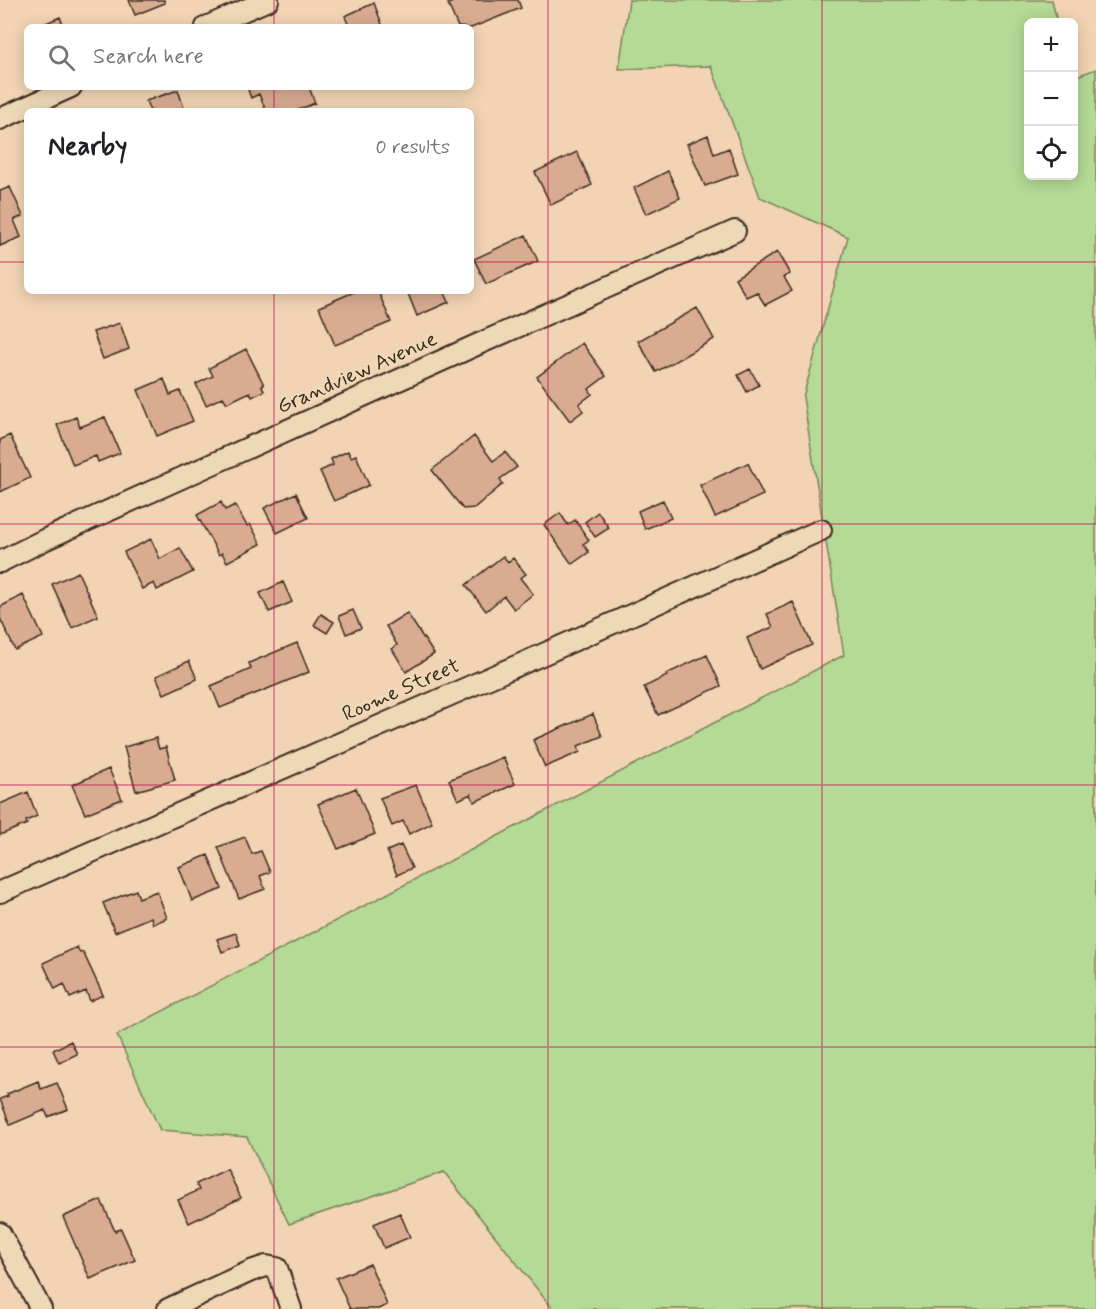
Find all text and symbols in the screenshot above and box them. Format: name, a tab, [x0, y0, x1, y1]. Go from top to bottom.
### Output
map controls	[1024, 18, 1078, 180]
button: +	[1024, 18, 1078, 72]
search box	[24, 24, 474, 90]
icon: search	[45, 41, 78, 74]
text: Search here	[93, 43, 204, 71]
button: −	[1024, 72, 1078, 126]
button: locate	[1024, 126, 1078, 180]
text: Nearby	[48, 130, 127, 164]
text: 0 results	[376, 134, 450, 161]
street label: Grandview Avenue	[273, 325, 441, 421]
street label: Roome Street	[338, 652, 464, 728]

